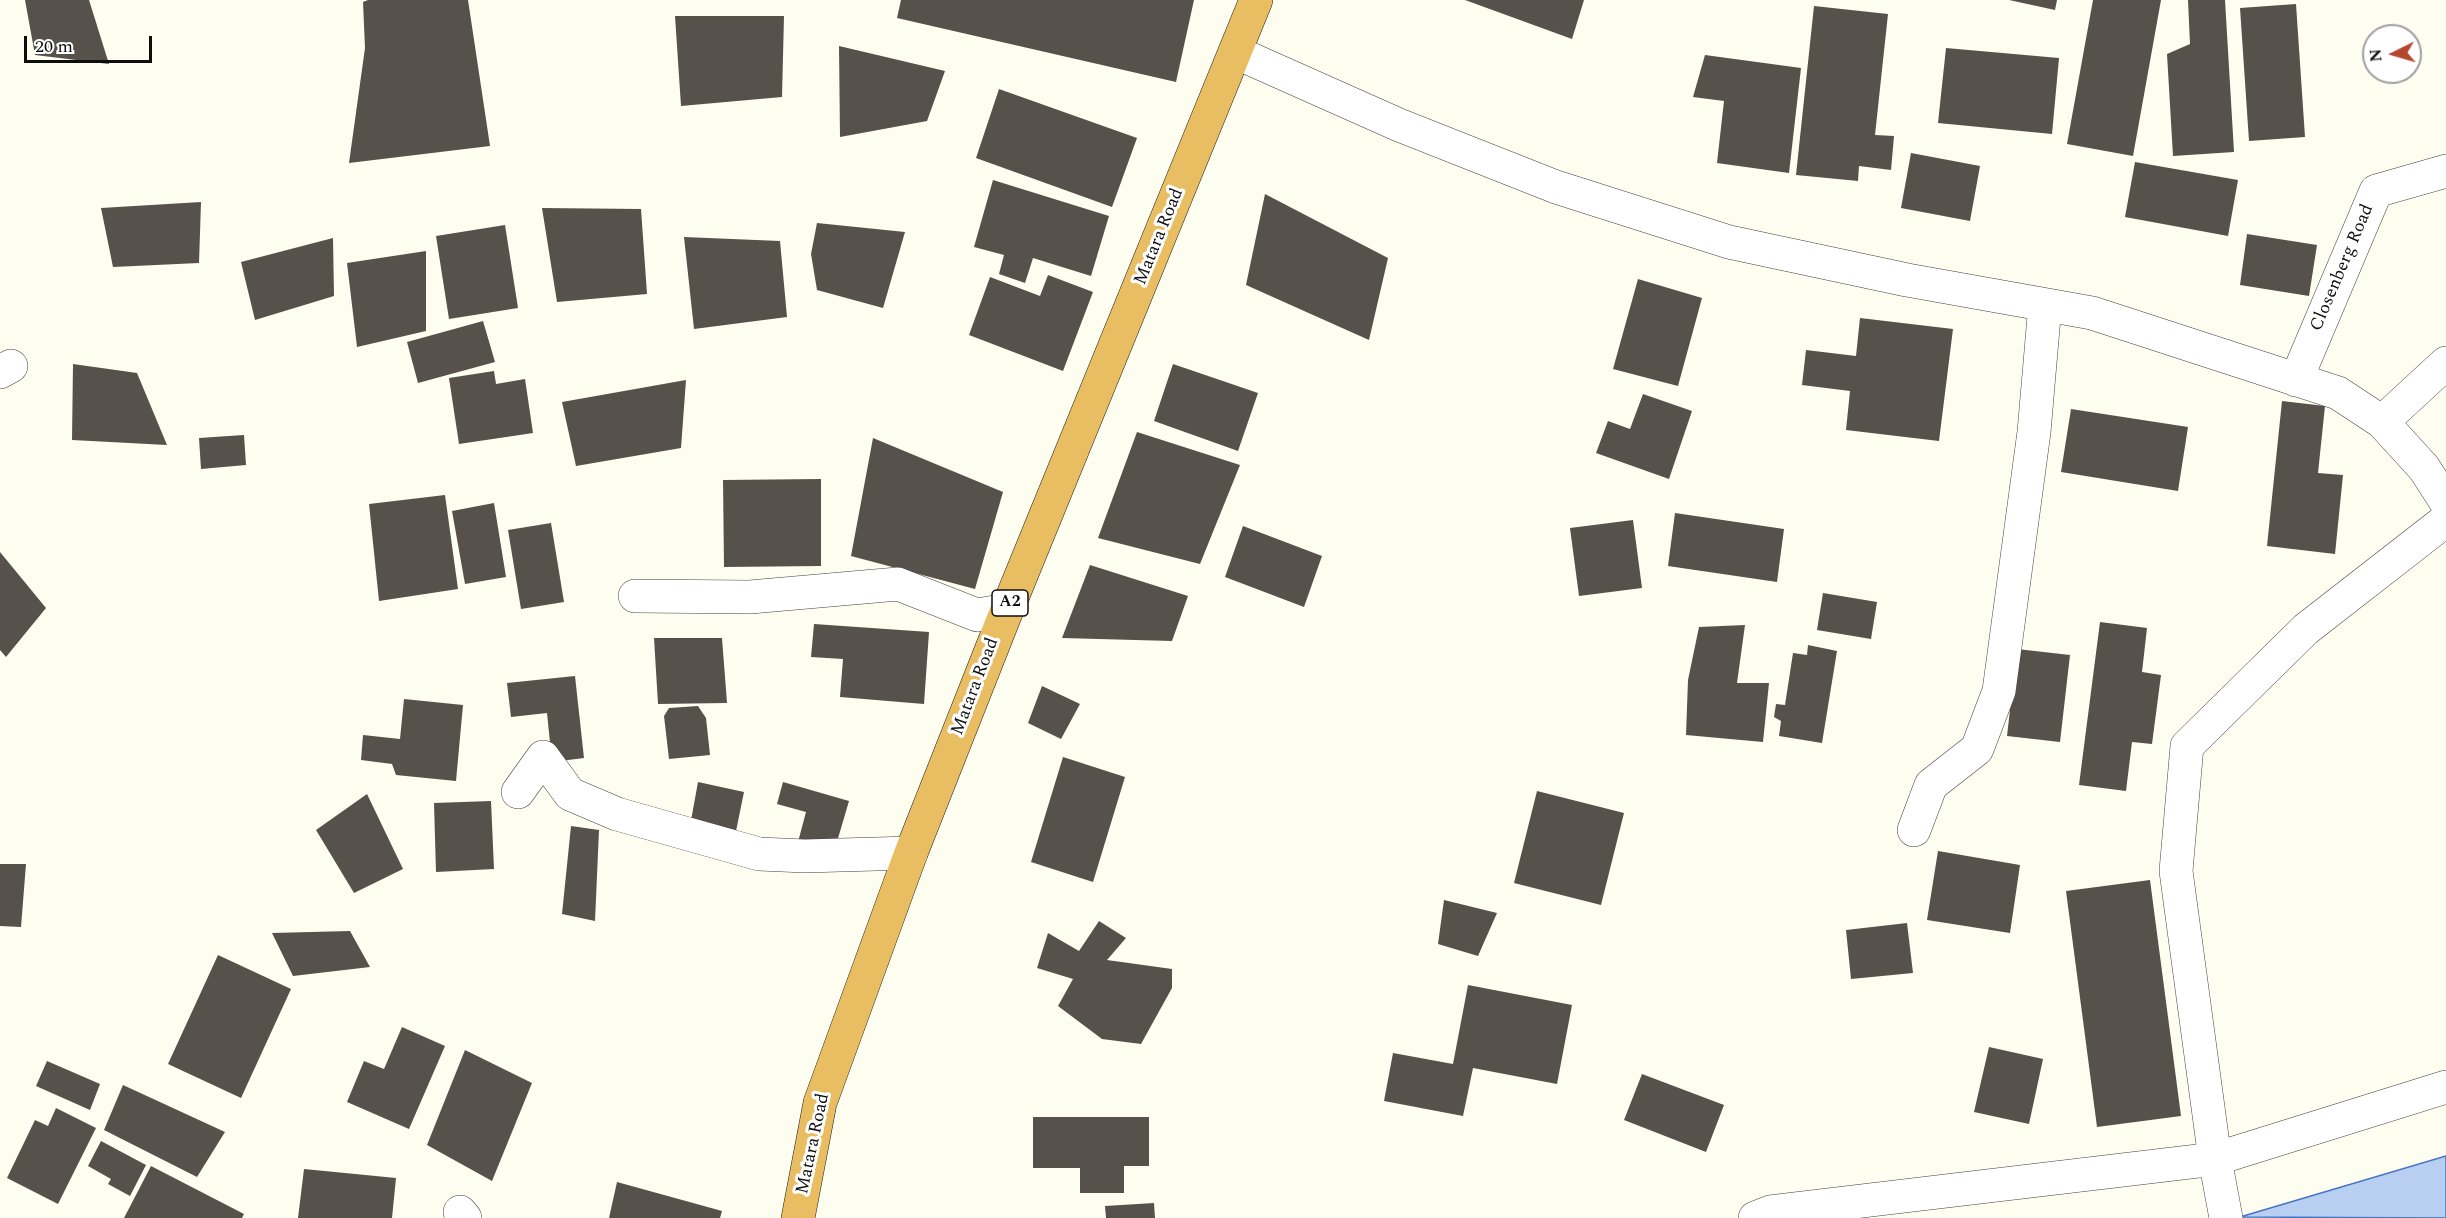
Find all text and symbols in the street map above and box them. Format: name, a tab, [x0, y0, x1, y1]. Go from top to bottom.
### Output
scale bar	[27, 24, 154, 62]
north arrow	[2362, 24, 2422, 84]
text: 20 m	[35, 33, 73, 60]
text: N	[2364, 48, 2389, 63]
street label: Matara Road	[1131, 185, 1189, 289]
street label: Closenberg Road	[2307, 201, 2379, 335]
road number: A2	[992, 590, 1028, 616]
street label: Matara Road	[948, 635, 1004, 739]
street label: Matara Road	[793, 1092, 835, 1196]

